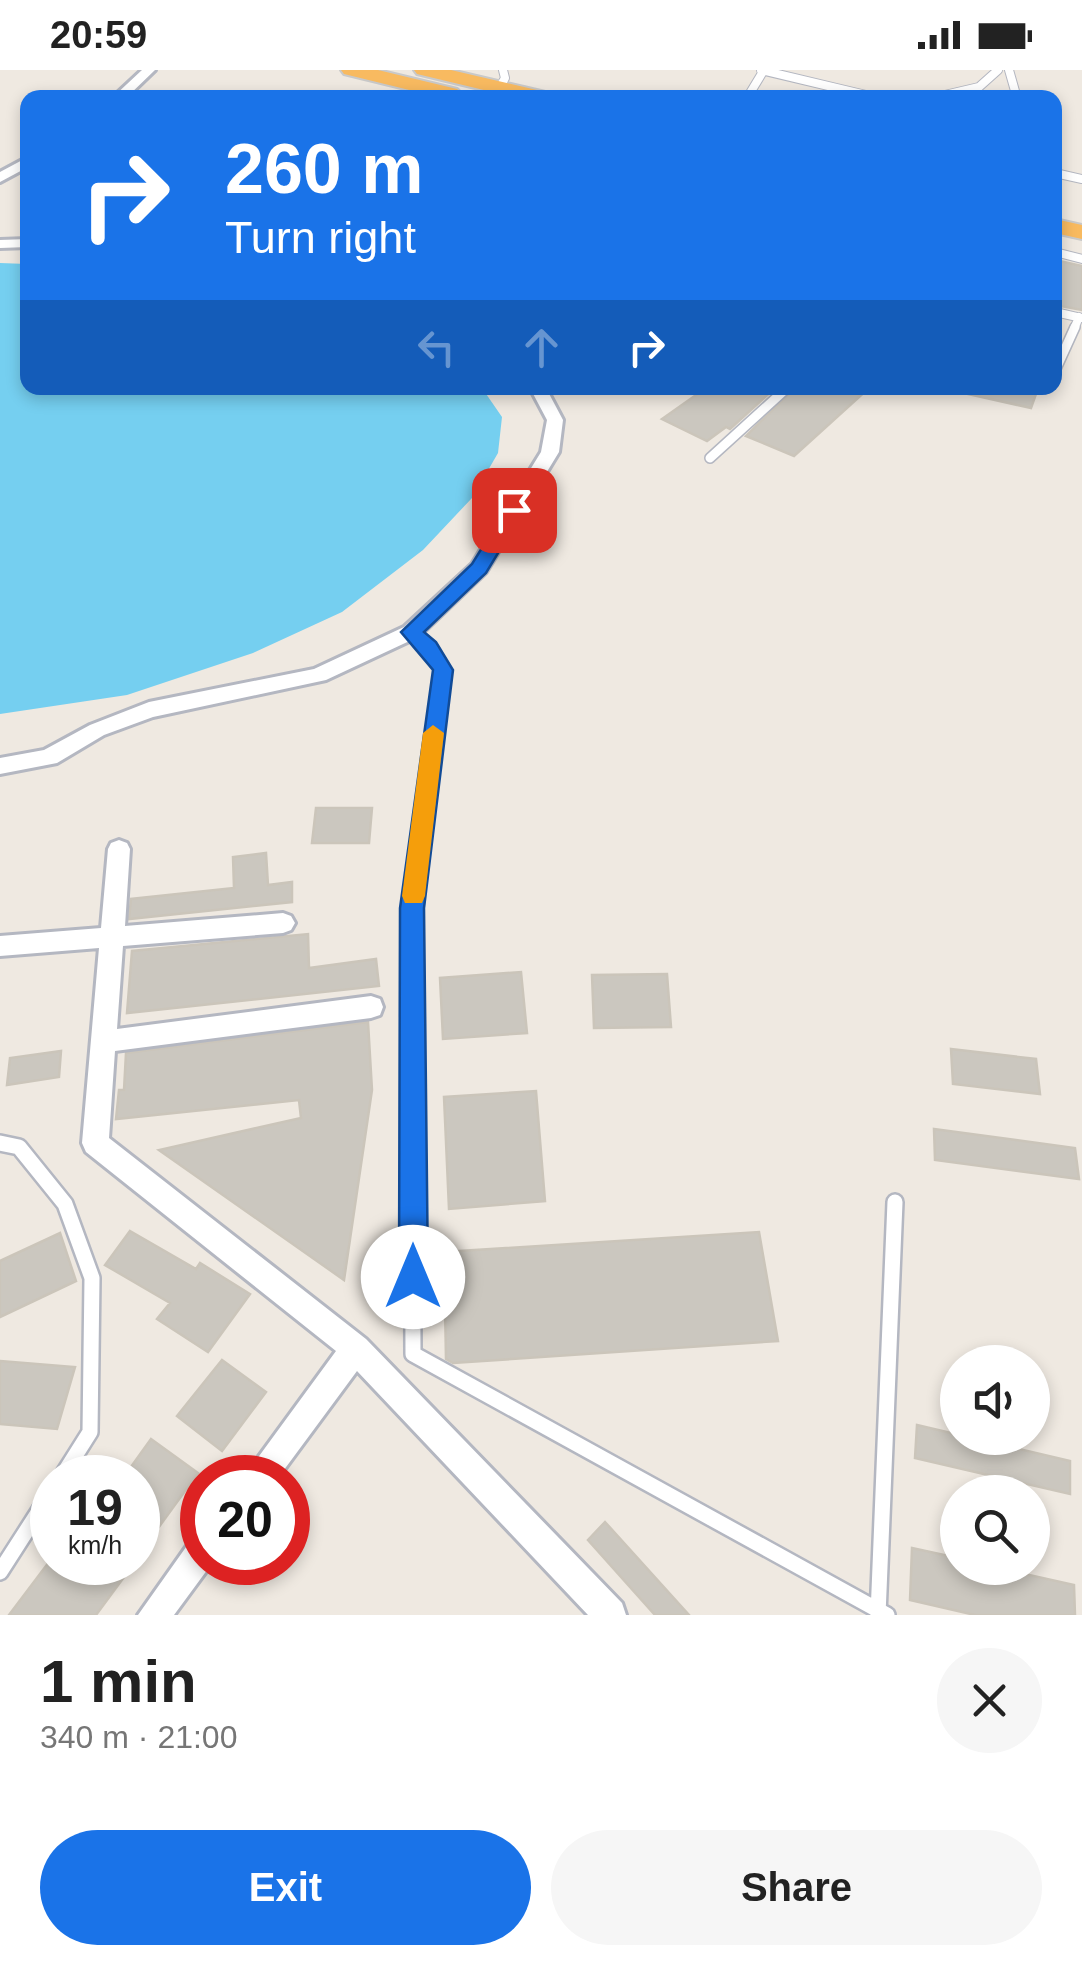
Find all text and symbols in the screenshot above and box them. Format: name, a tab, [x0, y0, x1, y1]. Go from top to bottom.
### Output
text: 20:59	[50, 14, 147, 56]
icon: right	[60, 130, 190, 260]
text: 260 m	[225, 130, 423, 208]
text: Turn right	[225, 212, 416, 263]
icon: left	[409, 320, 464, 375]
icon: ahead	[514, 320, 569, 375]
icon: right	[619, 320, 674, 375]
pin	[472, 468, 557, 553]
icon: arrive	[487, 483, 542, 538]
position arrow	[361, 1225, 465, 1329]
map controls	[940, 1345, 1050, 1585]
button: sound	[940, 1345, 1050, 1455]
speed limit sign: 20	[180, 1455, 310, 1585]
button: search	[940, 1475, 1050, 1585]
text: 19	[67, 1480, 123, 1536]
text: km/h	[68, 1531, 122, 1559]
text: 1 min	[40, 1648, 197, 1715]
button: close	[937, 1648, 1042, 1753]
text: 340 m · 21:00	[40, 1719, 237, 1755]
button: Exit	[40, 1830, 531, 1945]
button: Share	[551, 1830, 1042, 1945]

